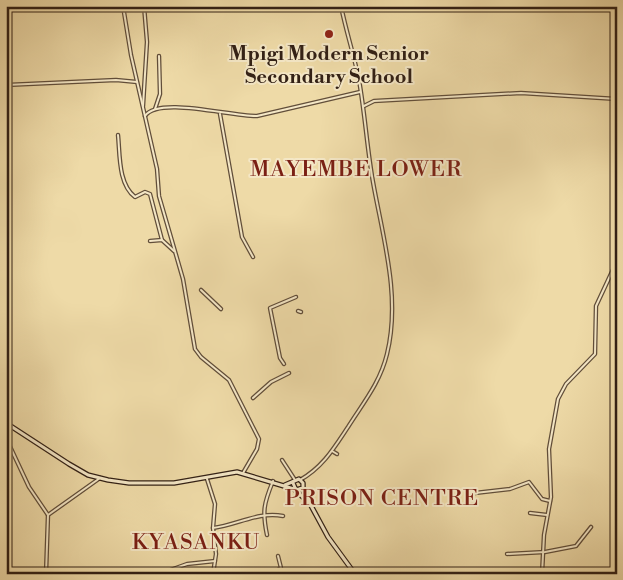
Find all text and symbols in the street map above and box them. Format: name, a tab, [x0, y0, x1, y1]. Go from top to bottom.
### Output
marker: Mpigi Modern Senior Secondary School	[323, 28, 335, 40]
place label: Mpigi Modern Senior Secondary School	[229, 42, 429, 90]
district label: MAYEMBE LOWER	[250, 156, 462, 183]
district label: PRISON CENTRE	[285, 485, 479, 512]
district label: KYASANKU	[132, 529, 260, 556]

